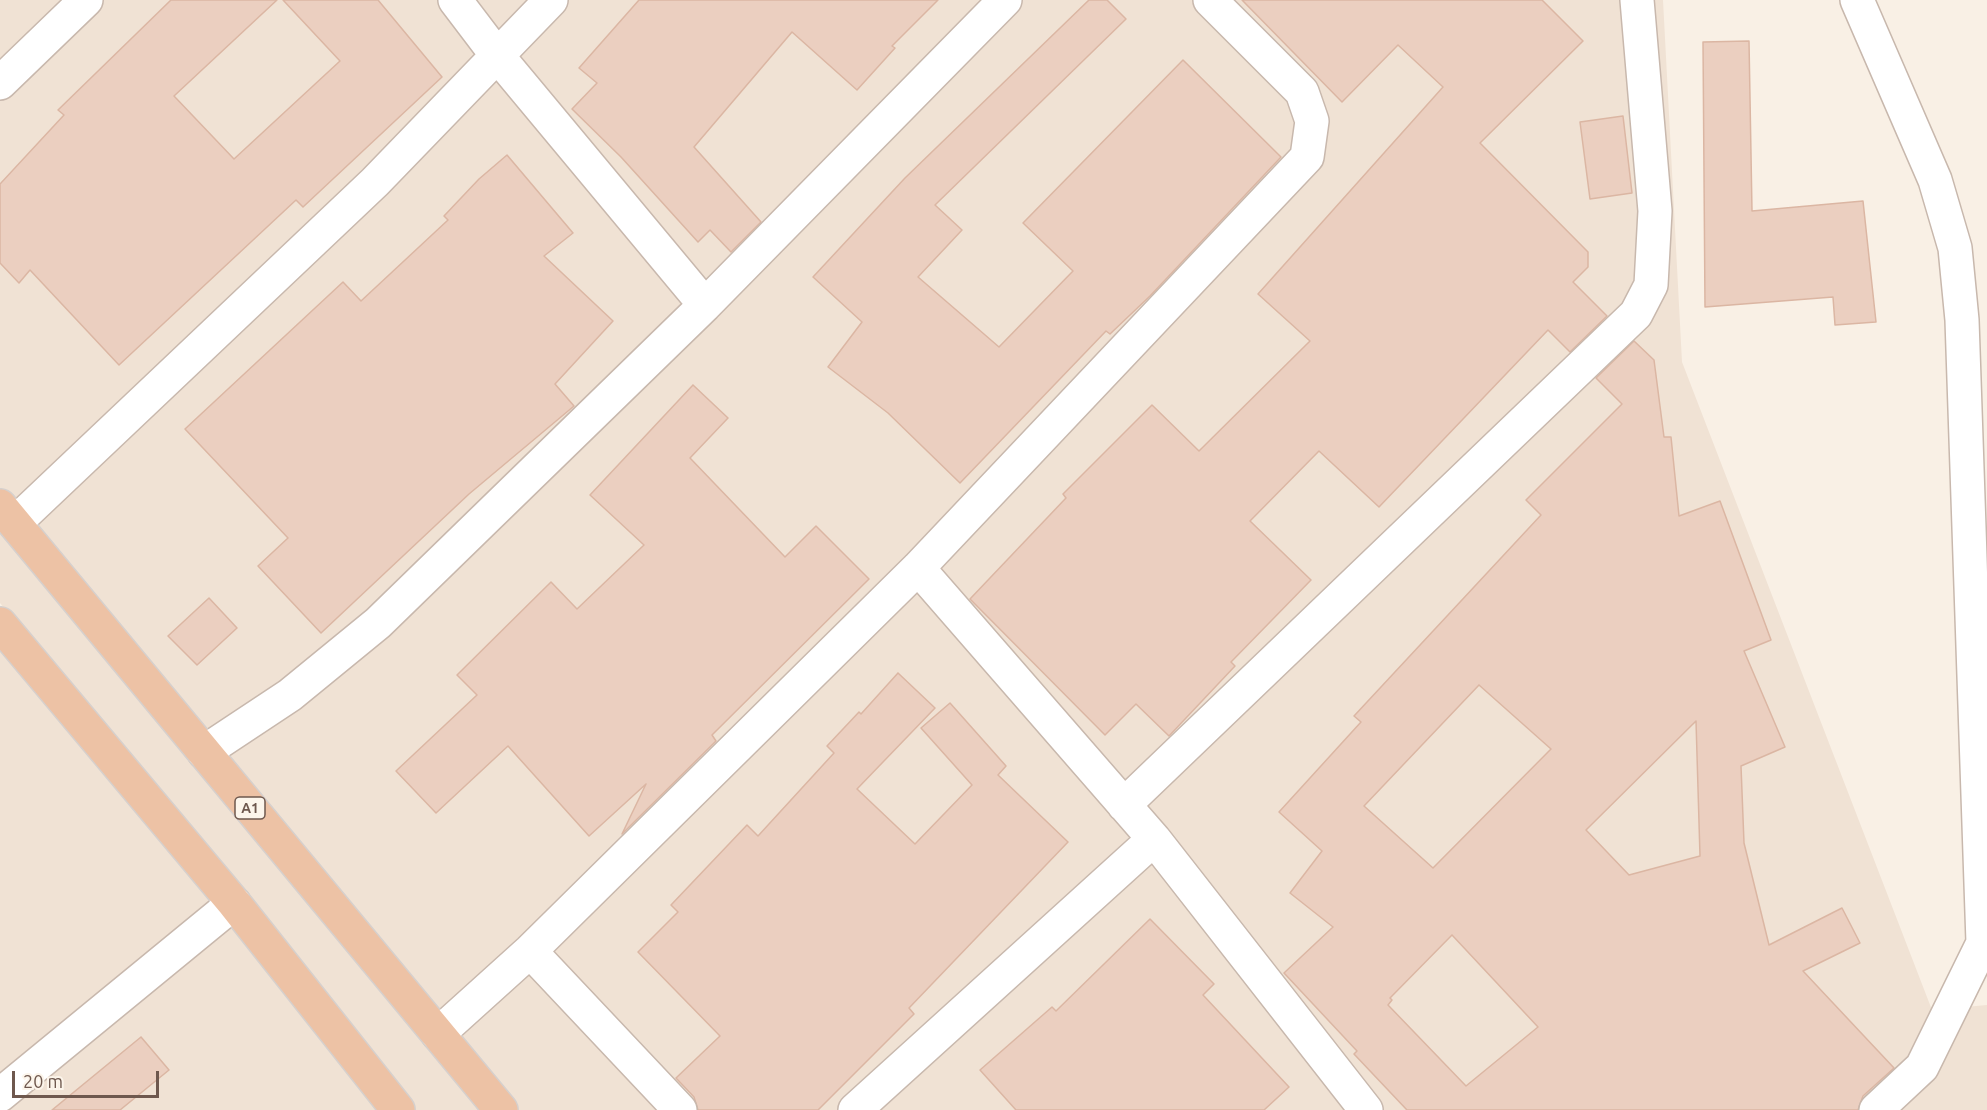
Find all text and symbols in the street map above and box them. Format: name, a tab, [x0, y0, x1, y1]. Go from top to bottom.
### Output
road number: A1	[235, 797, 265, 819]
scale bar	[15, 1059, 162, 1097]
text: 20 m	[23, 1071, 63, 1091]

